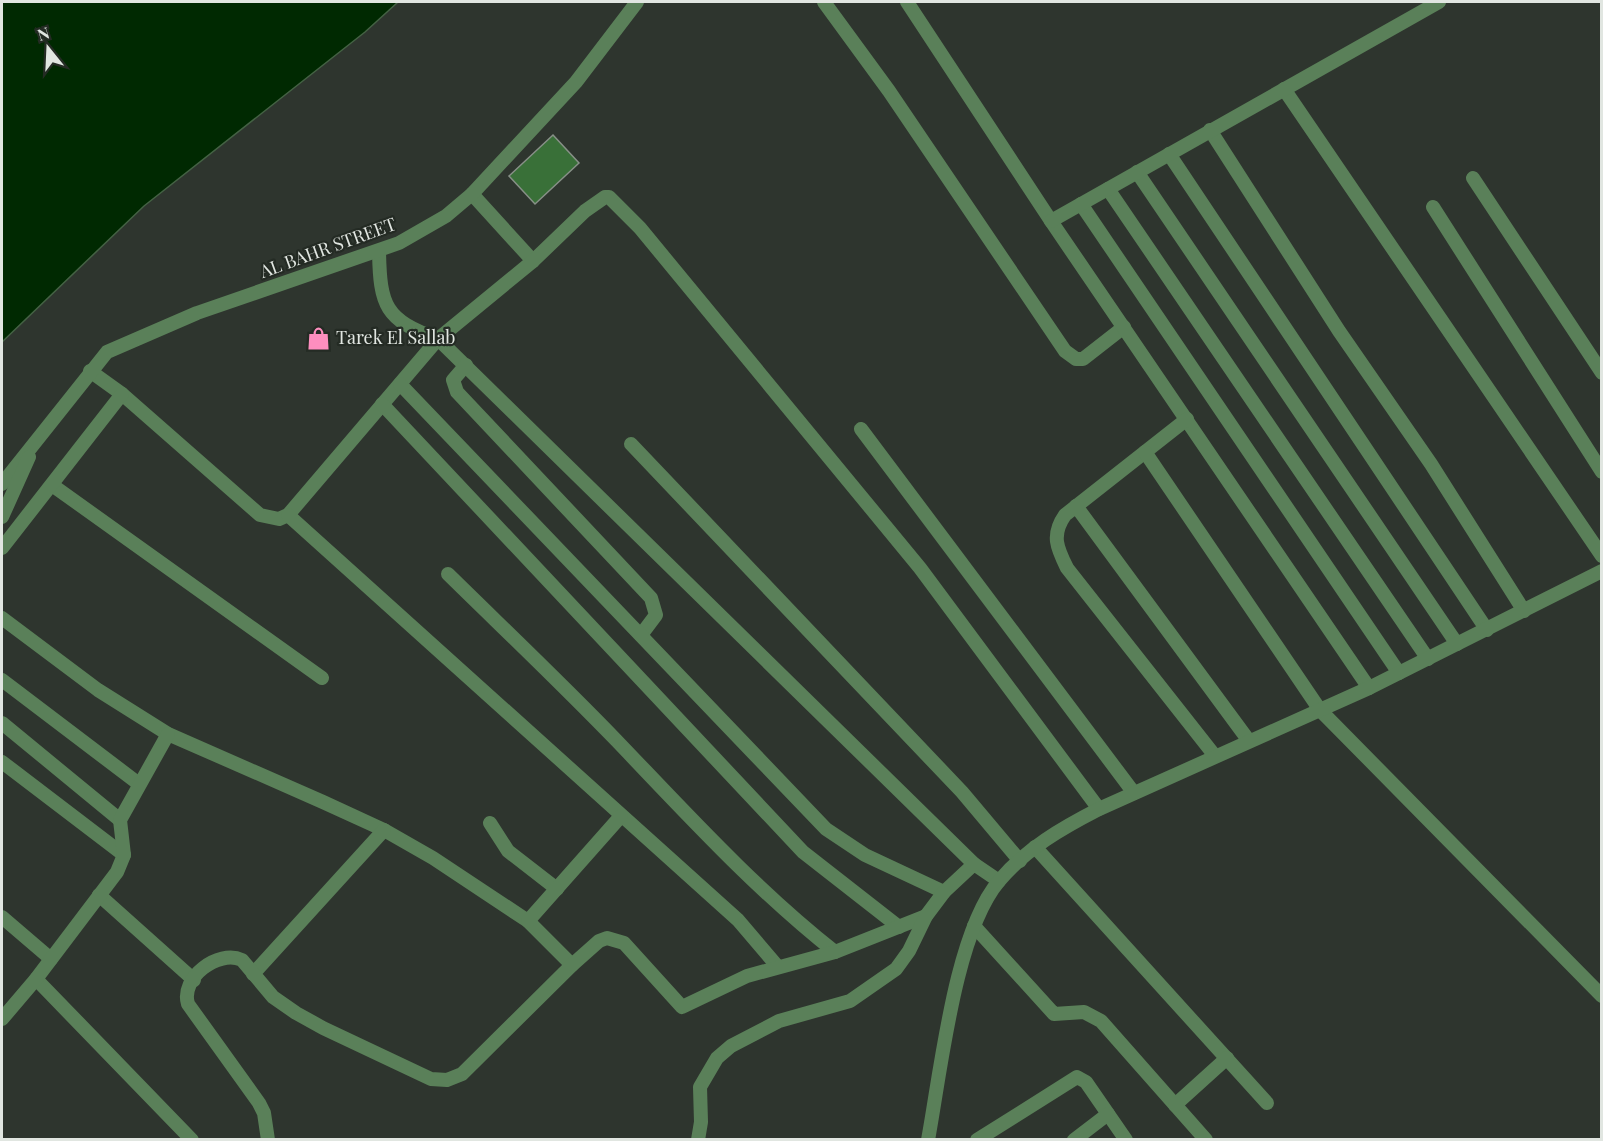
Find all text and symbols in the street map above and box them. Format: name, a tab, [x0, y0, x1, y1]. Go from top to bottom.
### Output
north arrow	[18, 18, 78, 78]
text: N	[34, 21, 52, 45]
street label: AL BAHR STREET	[255, 211, 399, 283]
shop icon: Tarek El Sallab	[305, 325, 331, 351]
place label: Tarek El Sallab	[336, 325, 455, 349]

